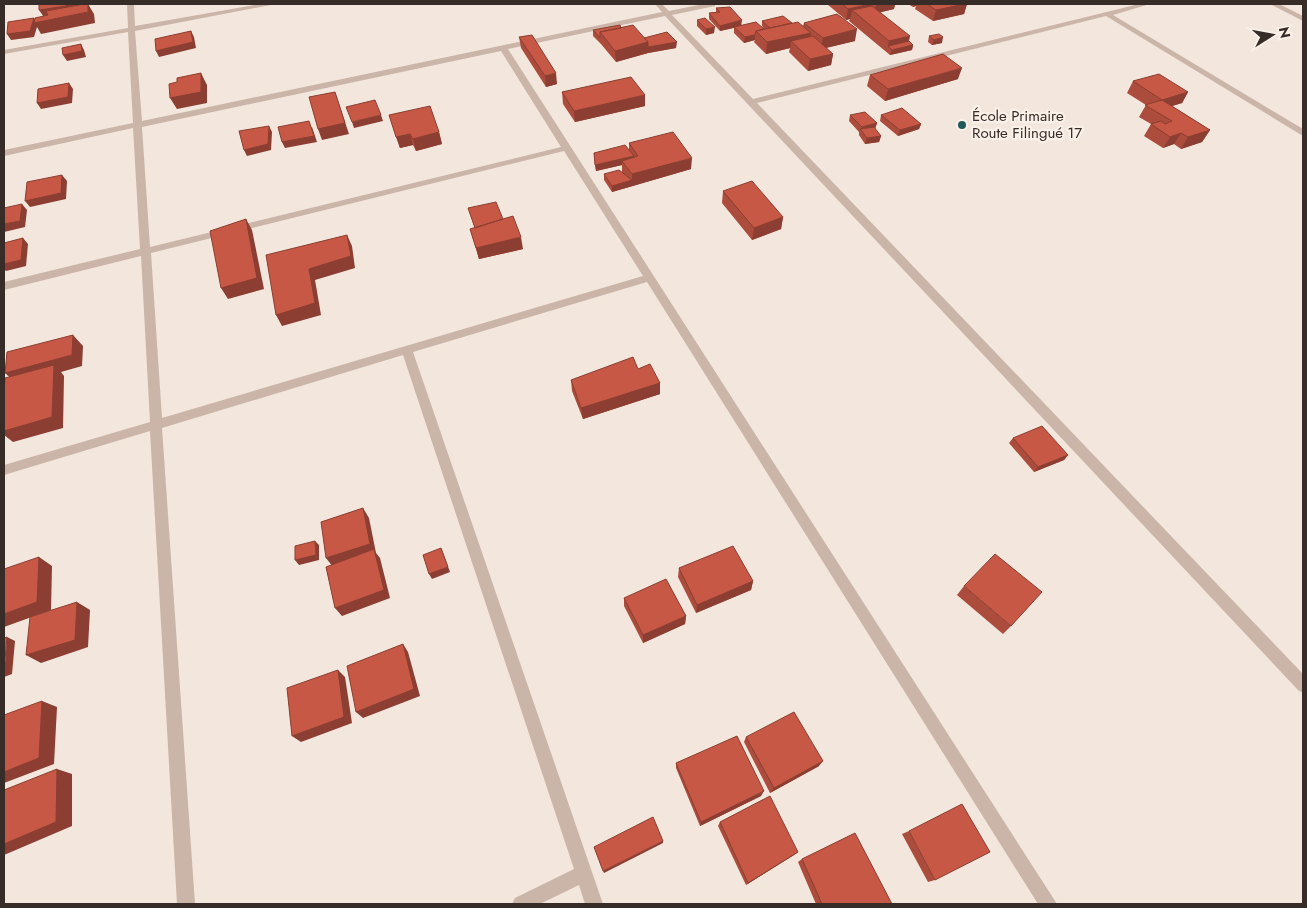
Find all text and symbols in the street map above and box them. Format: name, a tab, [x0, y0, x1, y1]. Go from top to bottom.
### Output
north arrow	[1247, 10, 1297, 60]
text: N	[1274, 25, 1296, 40]
place label: École Primaire Route Filingué 17	[972, 105, 1082, 144]
marker: École Primaire Route Filingué 17	[956, 119, 968, 131]

